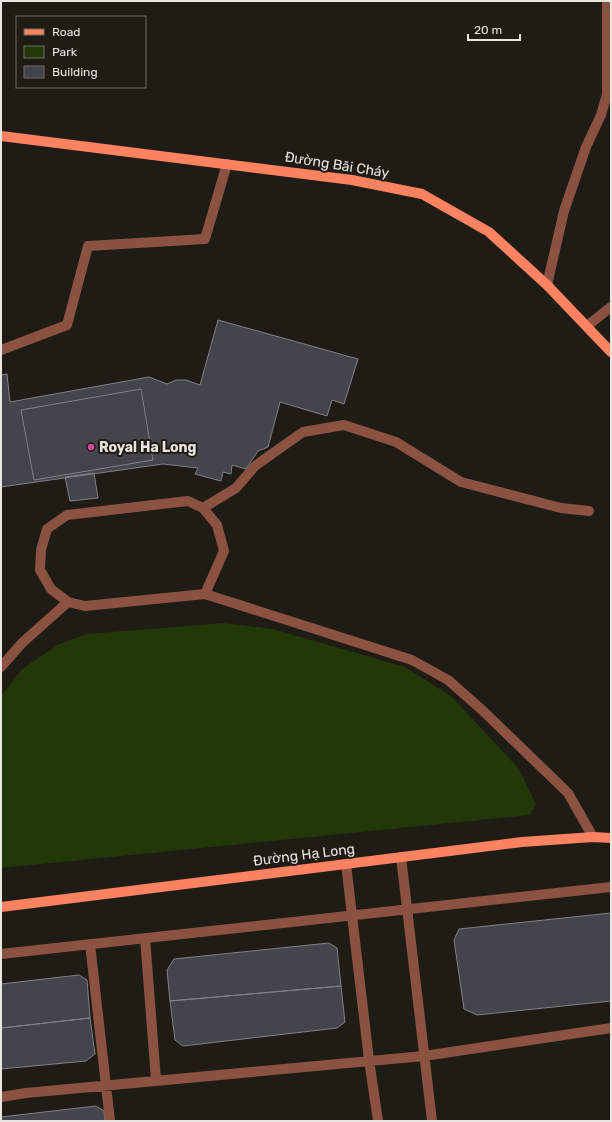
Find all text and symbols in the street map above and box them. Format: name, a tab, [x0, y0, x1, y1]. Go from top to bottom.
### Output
legend	[16, 16, 146, 88]
scale bar	[468, 16, 520, 42]
text: 20 m	[474, 23, 502, 37]
text: Road	[52, 25, 80, 39]
text: Park	[52, 45, 78, 59]
text: Building	[52, 65, 98, 79]
street label: Đường Bãi Cháy	[284, 148, 391, 182]
place label: Royal Ha Long	[99, 439, 197, 456]
marker: Royal Ha Long	[86, 442, 96, 452]
street label: Đường Hạ Long	[252, 840, 356, 870]

